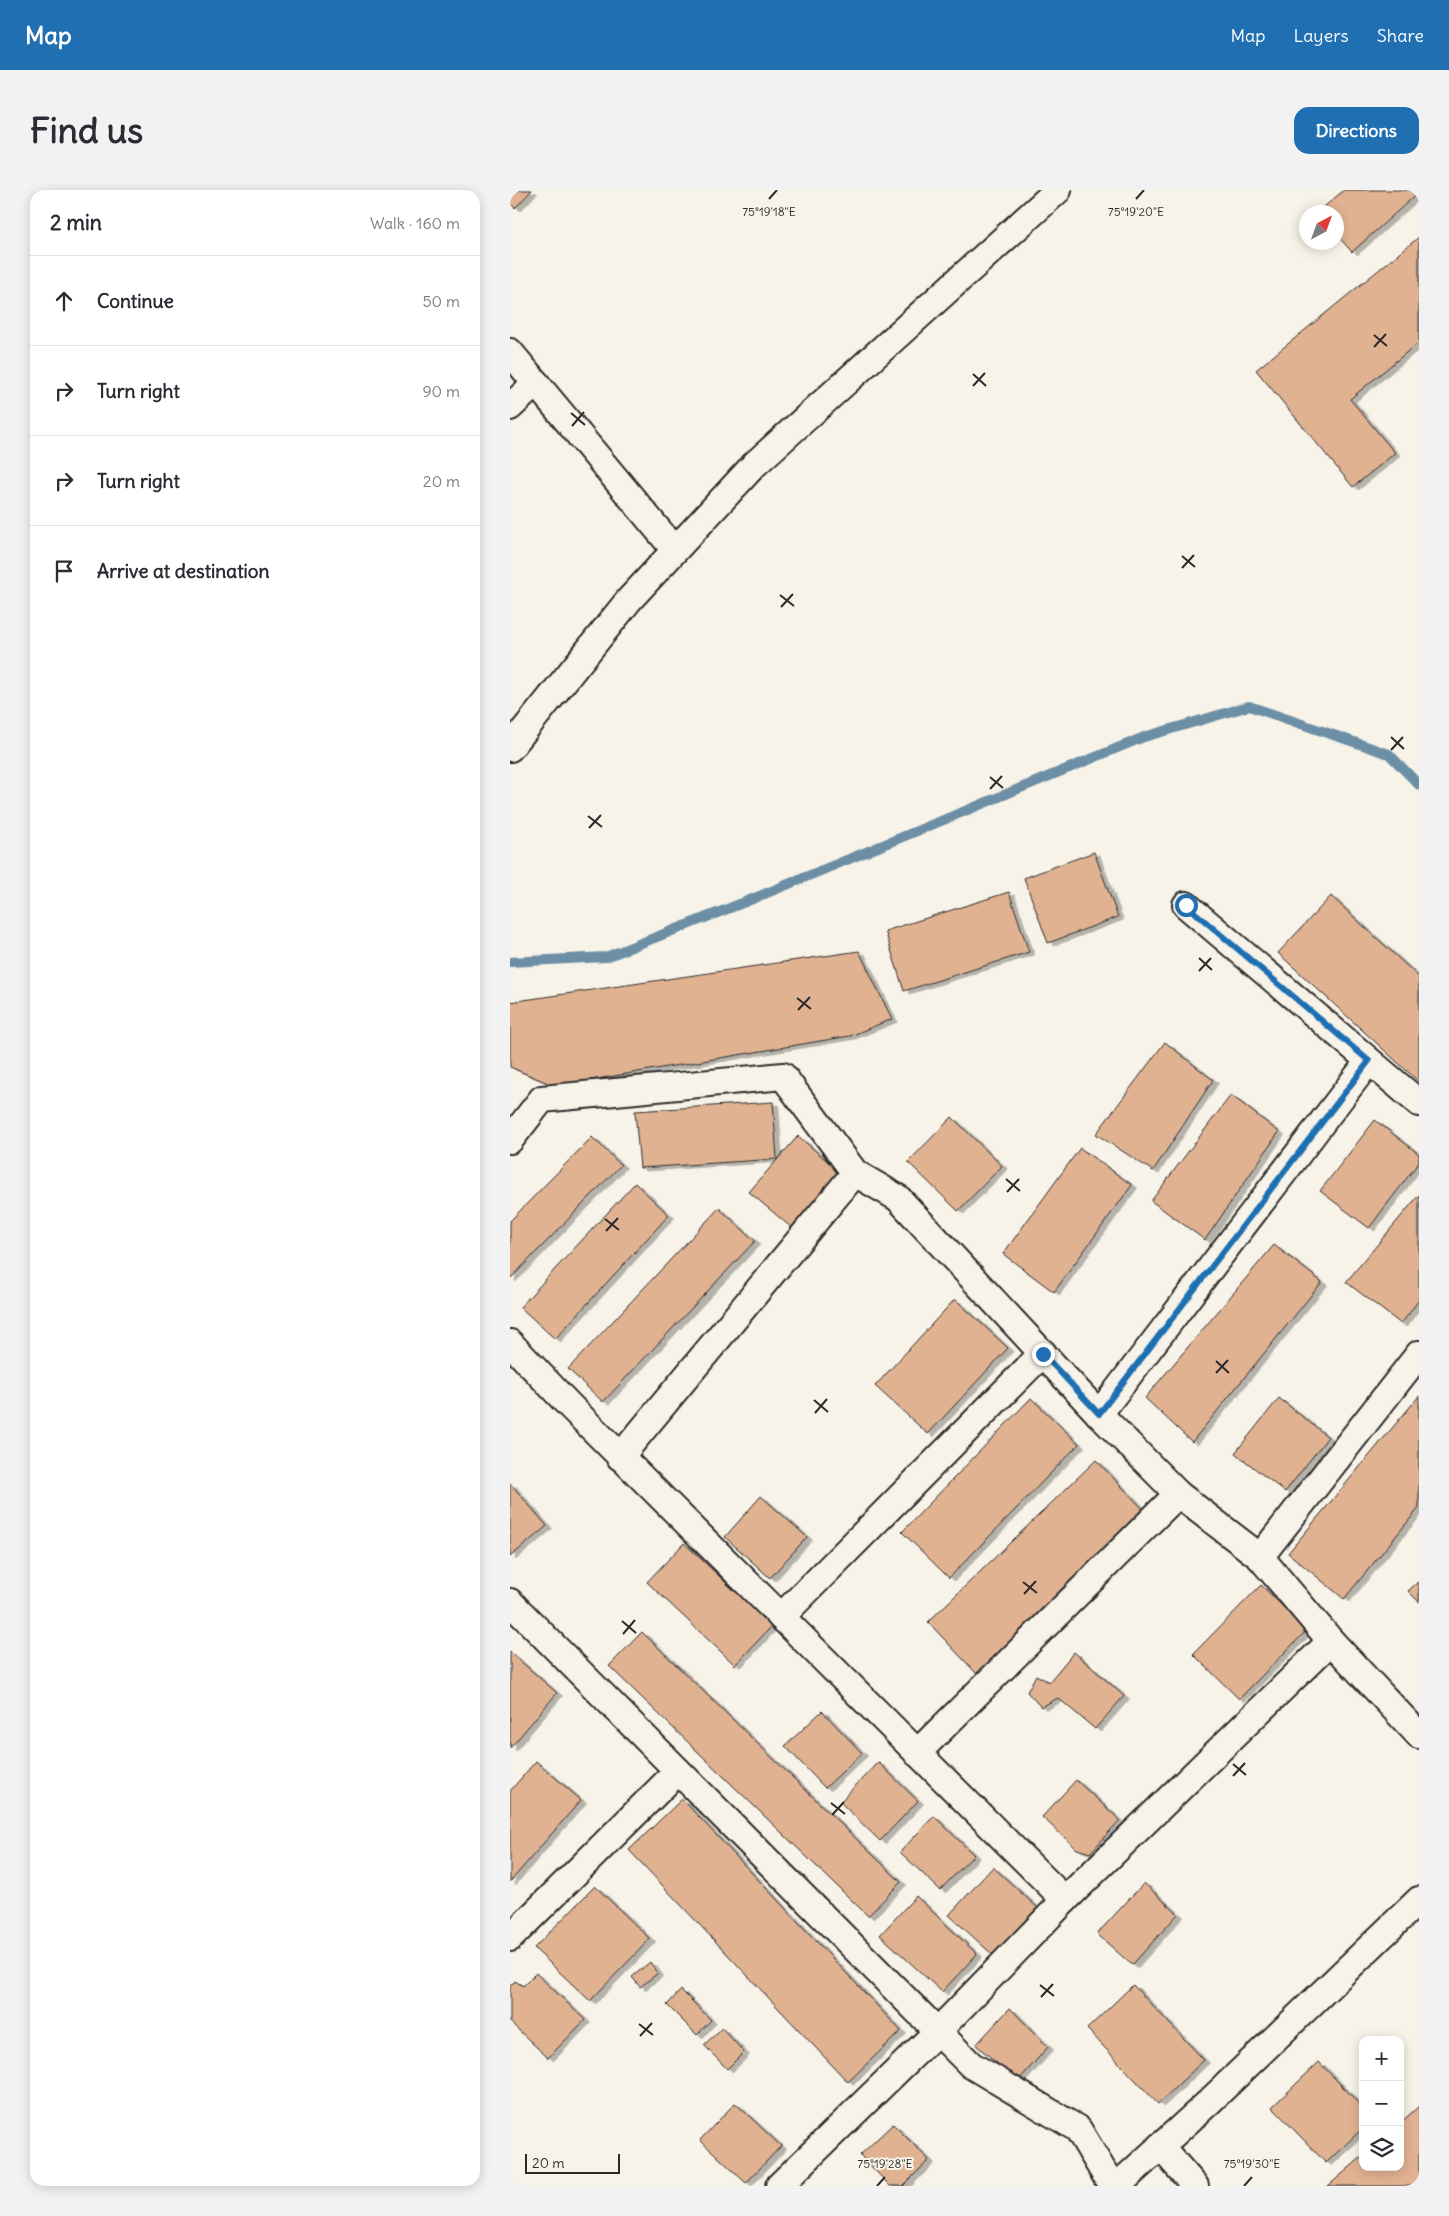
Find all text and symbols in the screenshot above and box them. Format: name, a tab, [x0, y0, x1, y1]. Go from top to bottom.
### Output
text: Map	[25, 20, 72, 50]
text: Map	[1230, 24, 1265, 47]
text: Layers	[1293, 24, 1349, 47]
text: Share	[1377, 24, 1424, 47]
button: Directions	[1294, 107, 1419, 154]
text: Find us	[30, 108, 143, 152]
text: 75°19'18"E	[742, 204, 796, 219]
text: 75°19'20"E	[1108, 204, 1164, 219]
north arrow	[1299, 205, 1344, 250]
text: 2 min	[50, 209, 102, 236]
text: Walk · 160 m	[370, 213, 460, 233]
icon: ahead	[50, 287, 78, 315]
text: Continue	[97, 289, 174, 313]
text: 50 m	[422, 291, 460, 311]
icon: right	[50, 377, 78, 405]
text: Turn right	[97, 379, 180, 403]
text: 90 m	[422, 381, 460, 401]
icon: right	[50, 467, 78, 495]
text: Turn right	[97, 469, 180, 493]
text: 20 m	[423, 471, 460, 491]
icon: arrive	[50, 557, 78, 585]
text: Arrive at destination	[97, 559, 270, 583]
route start	[1175, 894, 1198, 917]
route end	[1032, 1343, 1055, 1366]
map controls	[1359, 2036, 1404, 2171]
button: +	[1359, 2036, 1404, 2081]
button: −	[1359, 2081, 1404, 2126]
button: layers	[1359, 2126, 1404, 2171]
scale bar	[525, 2151, 620, 2174]
text: 20 m	[532, 2154, 565, 2172]
text: 75°19'28"E	[857, 2156, 913, 2171]
text: 75°19'30"E	[1224, 2156, 1280, 2171]

